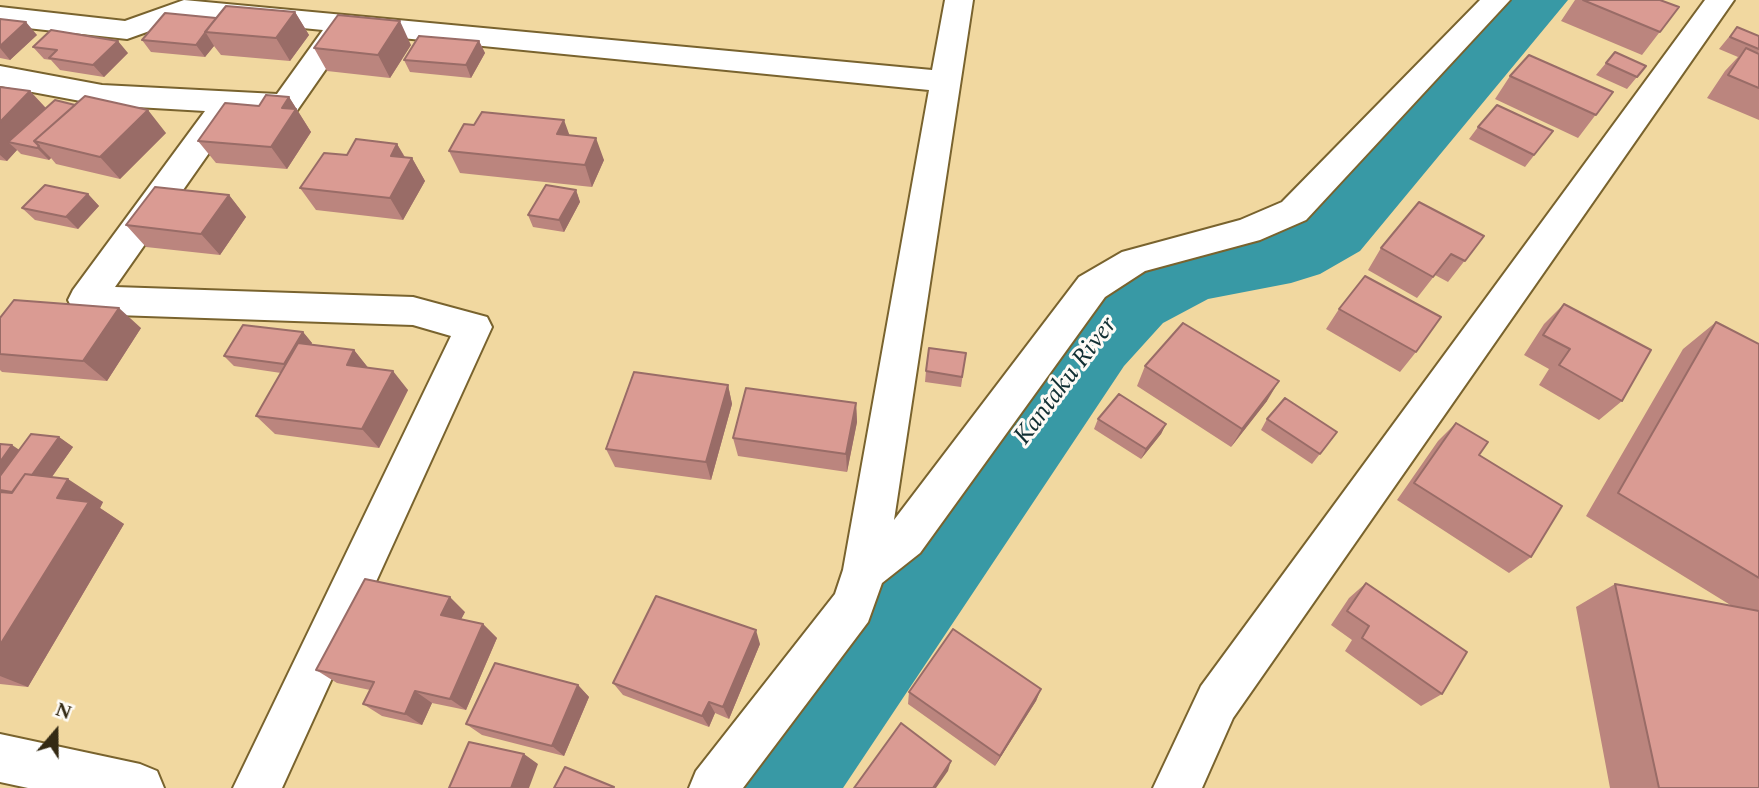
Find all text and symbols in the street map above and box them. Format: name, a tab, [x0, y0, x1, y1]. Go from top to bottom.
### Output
water label: Kantaku River	[1009, 312, 1125, 452]
text: N	[51, 696, 76, 728]
north arrow	[21, 697, 91, 767]

